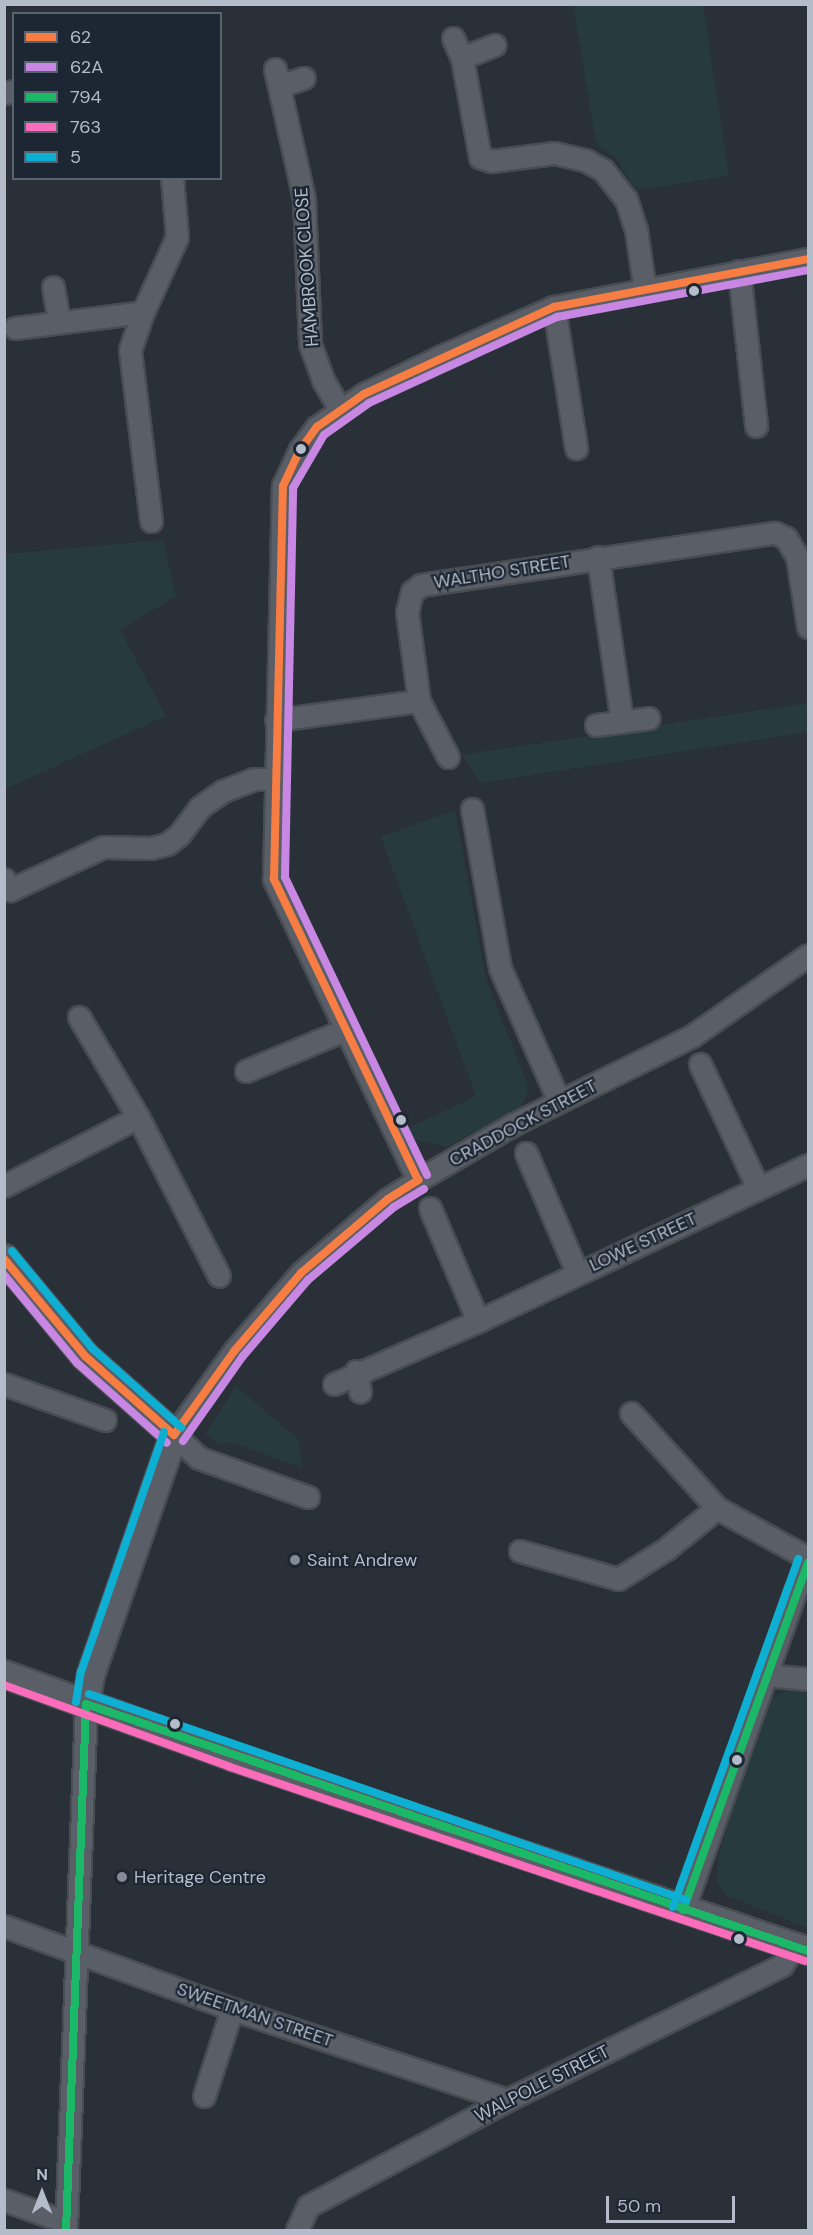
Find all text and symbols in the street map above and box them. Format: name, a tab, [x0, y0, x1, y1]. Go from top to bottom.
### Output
legend	[12, 12, 222, 180]
text: 62	[70, 25, 91, 49]
text: 62A	[70, 55, 103, 79]
text: 794	[70, 85, 101, 109]
text: 763	[70, 115, 101, 139]
text: 5	[70, 145, 81, 169]
street label: HAMBROOK CLOSE	[291, 187, 323, 347]
unlabelled marker	[688, 285, 700, 297]
unlabelled marker	[295, 443, 307, 455]
street label: WALTHO STREET	[432, 551, 572, 593]
street label: CRADDOCK STREET	[446, 1075, 600, 1171]
unlabelled marker	[395, 1114, 407, 1126]
street label: LOWE STREET	[586, 1208, 700, 1276]
place label: Saint Andrew	[307, 1549, 417, 1571]
marker: Saint Andrew	[288, 1553, 302, 1567]
unlabelled marker	[169, 1718, 181, 1730]
unlabelled marker	[731, 1754, 743, 1766]
place label: Heritage Centre	[134, 1866, 266, 1888]
marker: Heritage Centre	[115, 1870, 129, 1884]
unlabelled marker	[733, 1933, 745, 1945]
street label: SWEETMAN STREET	[174, 1978, 336, 2052]
street label: WALPOLE STREET	[471, 2041, 613, 2127]
north arrow	[12, 2163, 72, 2223]
text: N	[36, 2164, 48, 2185]
scale bar	[609, 2184, 738, 2222]
text: 50 m	[617, 2194, 661, 2218]

